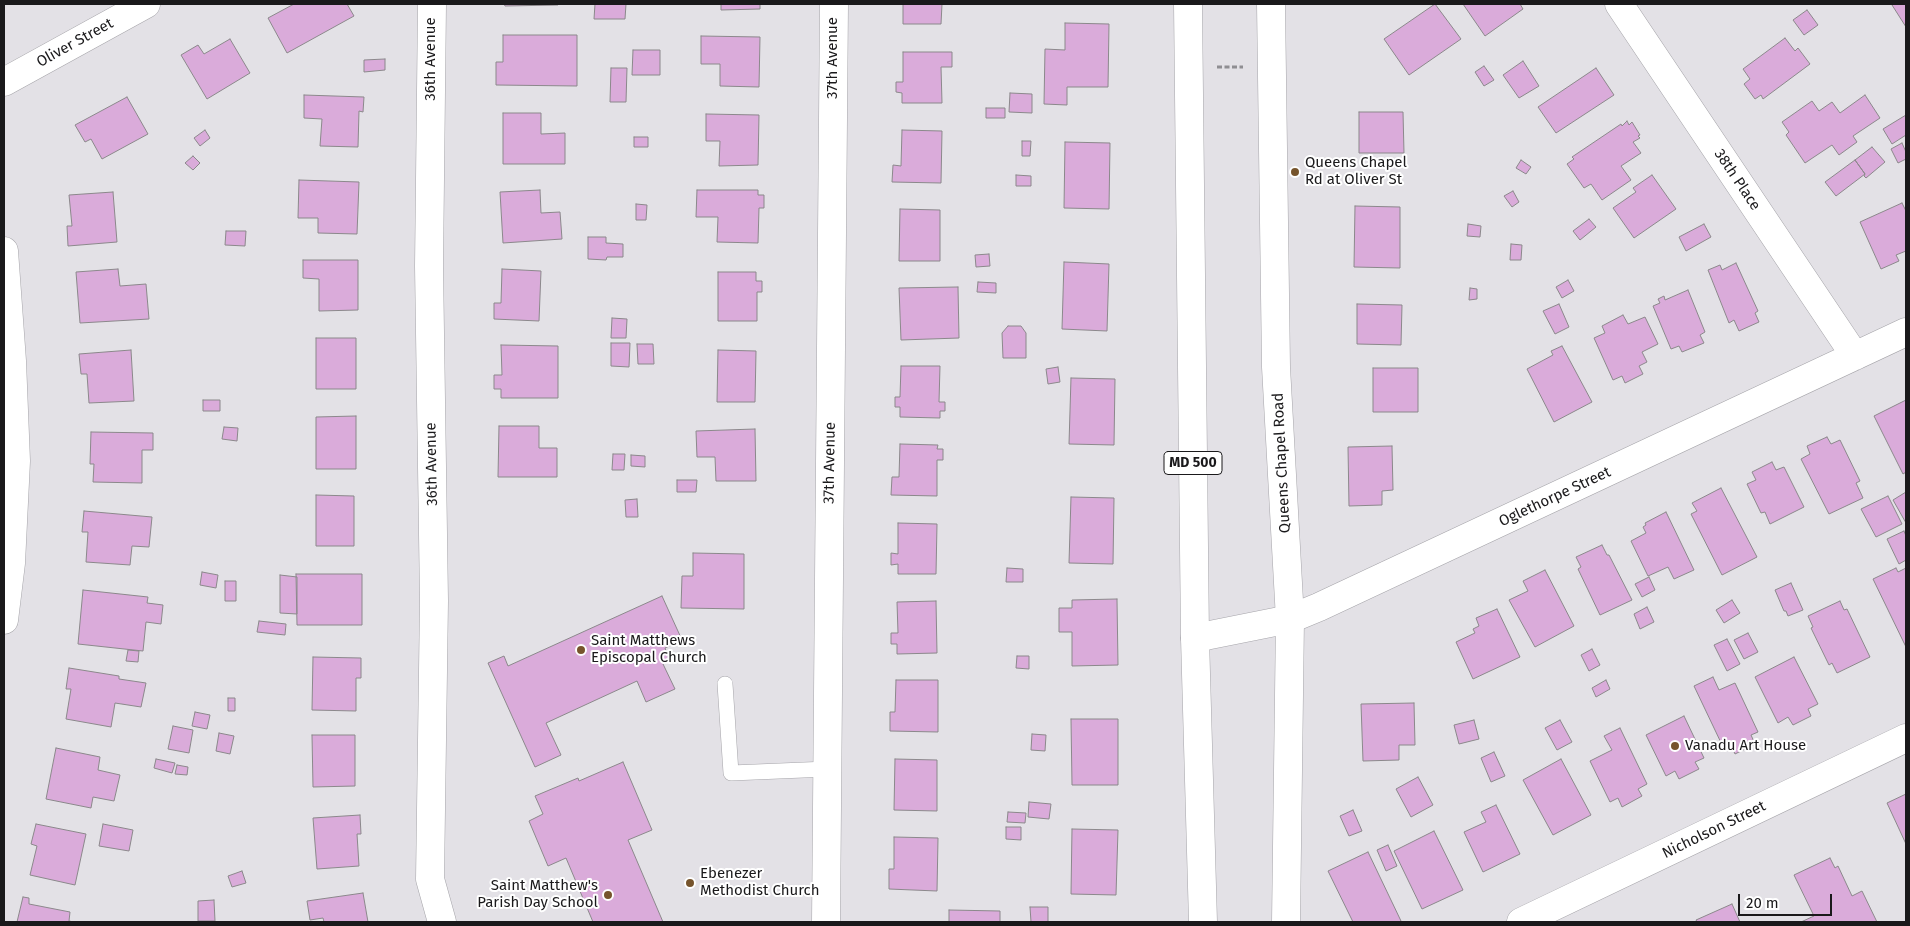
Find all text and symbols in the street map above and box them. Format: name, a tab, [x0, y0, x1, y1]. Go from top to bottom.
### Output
street label: Oliver Street	[33, 15, 117, 71]
street label: 36th Avenue	[422, 17, 440, 101]
street label: 37th Avenue	[824, 17, 842, 99]
street label: 38th Place	[1710, 146, 1764, 214]
place label: Queens Chapel Rd at Oliver St	[1305, 154, 1407, 189]
marker: Queens Chapel Rd at Oliver St	[1289, 166, 1301, 178]
street label: Queens Chapel Road	[1269, 392, 1295, 534]
street label: 36th Avenue	[422, 422, 442, 506]
street label: 37th Avenue	[820, 422, 840, 504]
road number: MD 500	[1164, 452, 1222, 474]
street label: Oglethorpe Street	[1496, 463, 1614, 531]
place label: Saint Matthews Episcopal Church	[591, 632, 707, 667]
marker: Saint Matthews Episcopal Church	[575, 644, 587, 656]
place label: Vanadu Art House	[1685, 737, 1806, 755]
marker: Vanadu Art House	[1669, 740, 1681, 752]
street label: Nicholson Street	[1659, 797, 1769, 863]
place label: Ebenezer Methodist Church	[700, 865, 819, 900]
place label: Saint Matthew's Parish Day School	[477, 877, 598, 912]
marker: Ebenezer Methodist Church	[684, 877, 696, 889]
scale bar	[1740, 884, 1834, 916]
marker: Saint Matthew's Parish Day School	[602, 889, 614, 901]
text: 20 m	[1746, 894, 1779, 912]

